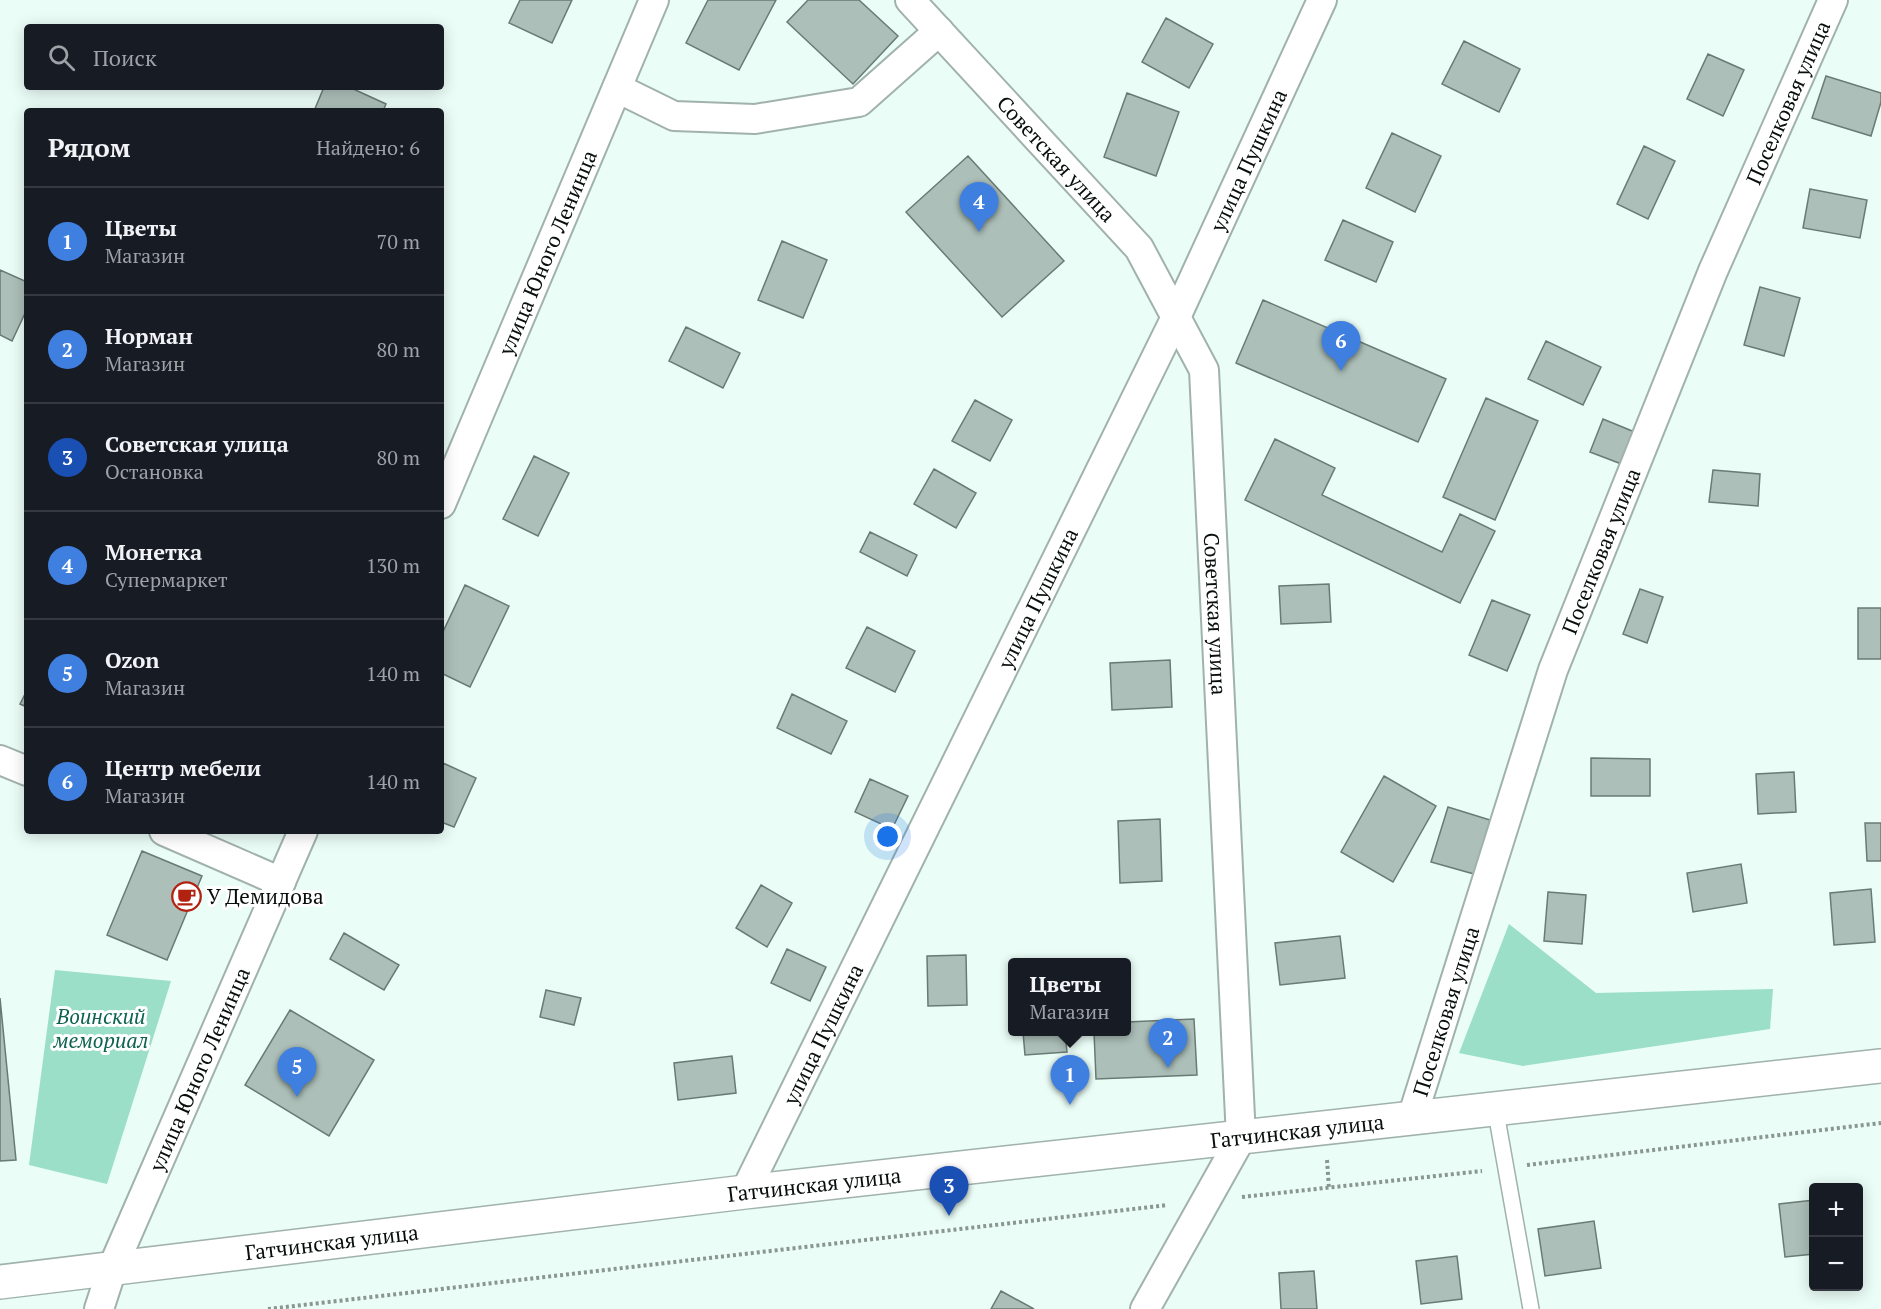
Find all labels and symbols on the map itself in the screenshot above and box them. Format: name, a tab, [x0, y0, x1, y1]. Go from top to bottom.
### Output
street label: Поселковая улица	[1739, 16, 1836, 189]
street label: улица Пушкина	[1203, 84, 1293, 237]
street label: Советская улица	[991, 89, 1122, 228]
street label: улица Юного Ленинца	[491, 145, 603, 360]
pin: 4	[960, 182, 998, 232]
pin: 6	[1322, 322, 1360, 371]
street label: Поселковая улица	[1555, 463, 1647, 638]
street label: улица Пушкина	[991, 523, 1084, 674]
street label: Советская улица	[1198, 532, 1234, 696]
your location	[873, 822, 902, 851]
cafe icon: У Демидова	[170, 880, 202, 912]
place label: У Демидова	[207, 882, 324, 910]
street label: Поселковая улица	[1406, 923, 1486, 1099]
street label: улица Пушкина	[776, 959, 870, 1110]
street label: улица Юного Ленинца	[142, 962, 256, 1177]
park label: Воинский мемориал	[53, 1002, 148, 1054]
pin: 2	[1148, 1018, 1188, 1068]
pin: 5	[278, 1048, 316, 1097]
pin: 1	[1050, 1056, 1090, 1105]
street label: Гатчинская улица	[1209, 1107, 1386, 1154]
street label: Гатчинская улица	[726, 1161, 903, 1208]
pin: 3	[930, 1166, 968, 1216]
street label: Гатчинская улица	[243, 1218, 420, 1266]

